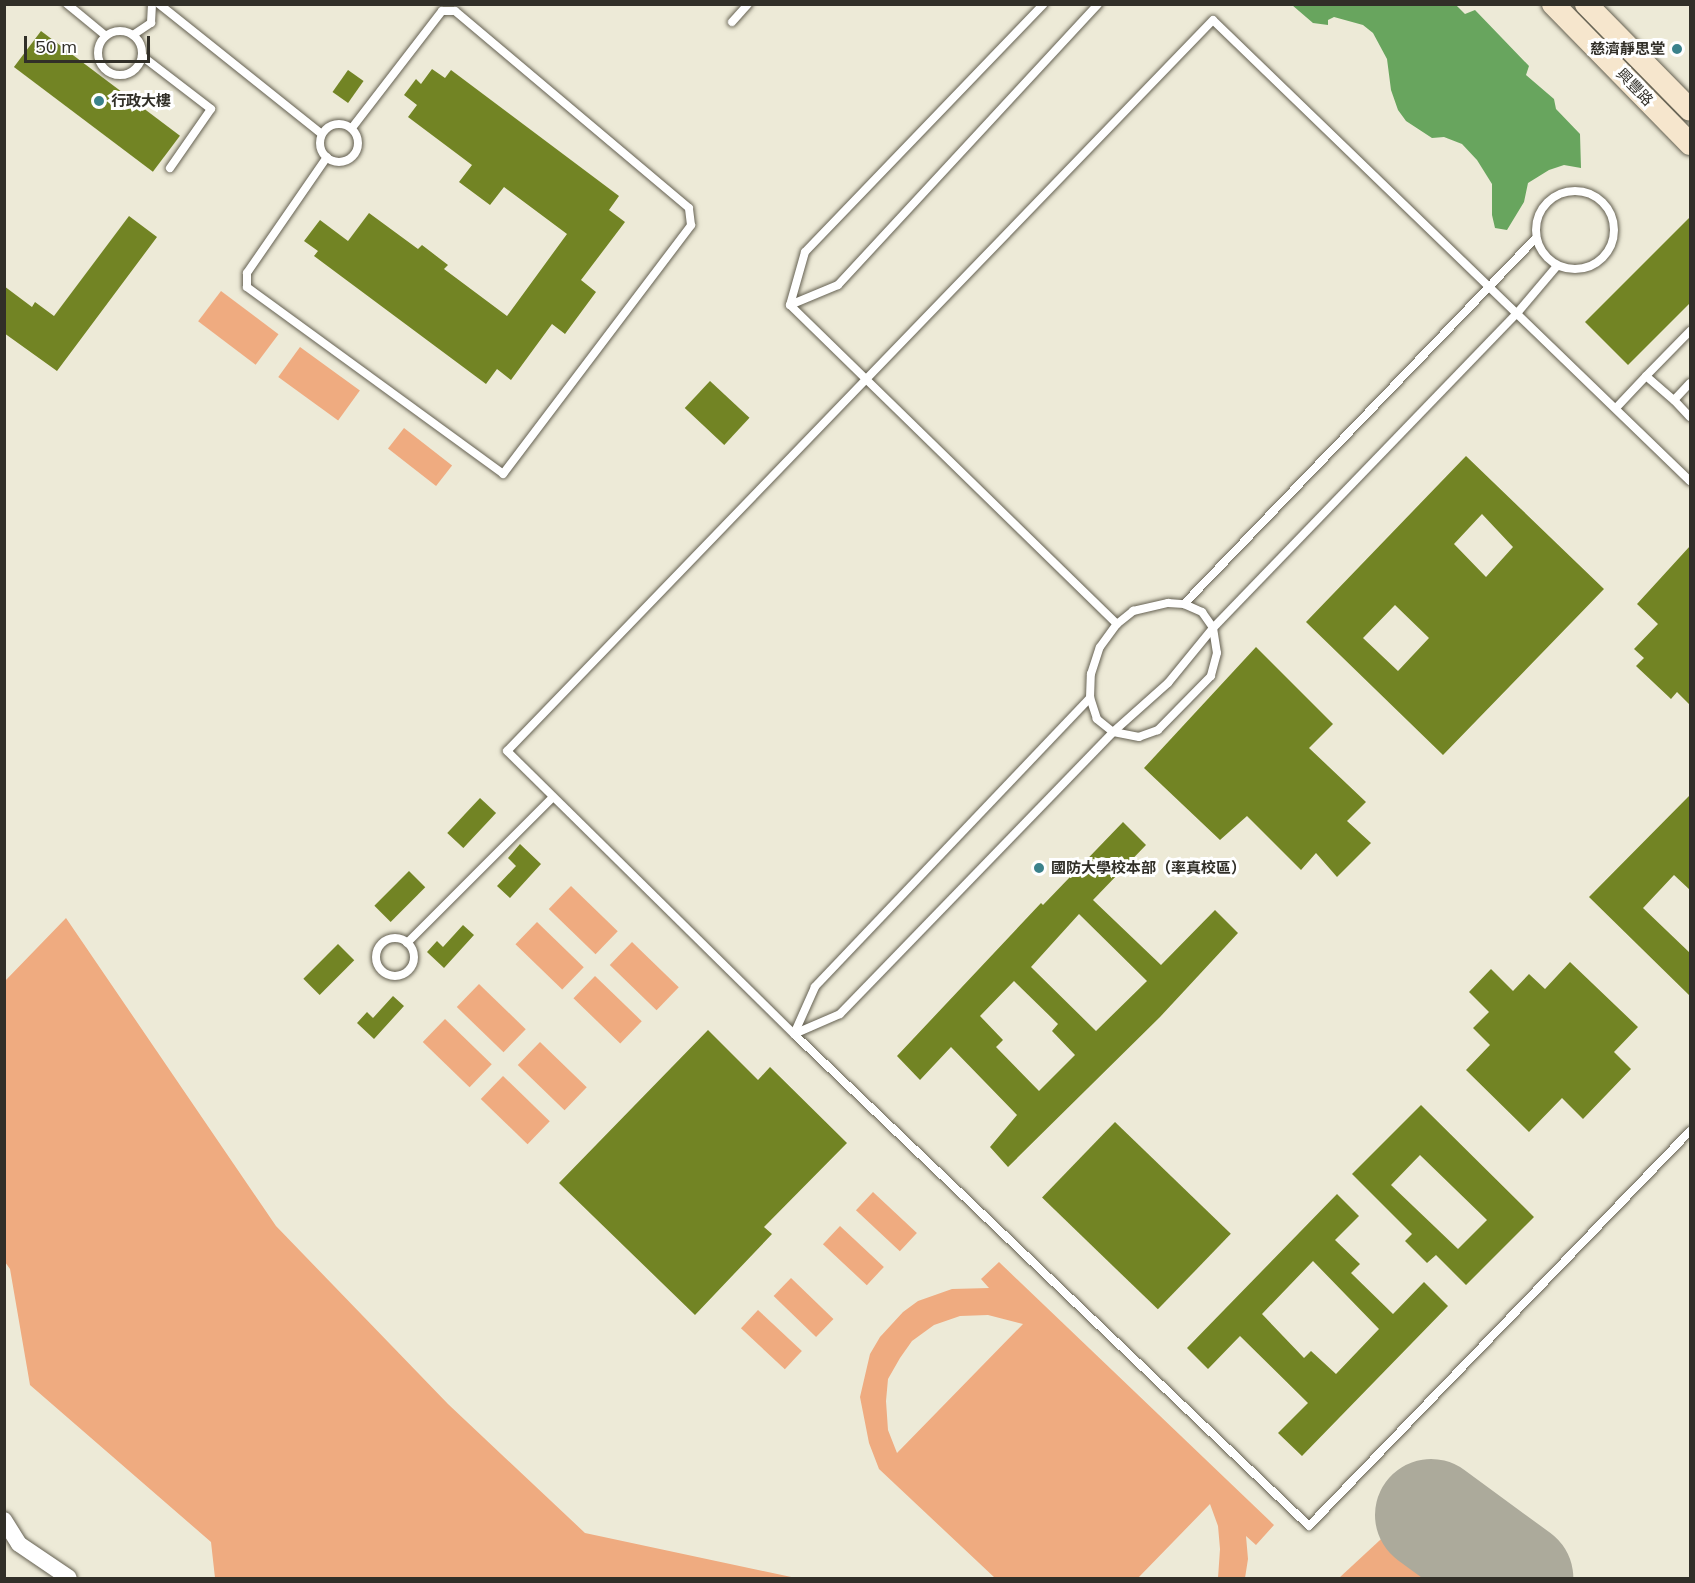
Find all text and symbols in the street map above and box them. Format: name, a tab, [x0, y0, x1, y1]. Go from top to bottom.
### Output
scale bar	[27, 24, 153, 62]
text: 50 m	[35, 35, 77, 58]
place label: 慈濟靜思堂	[1590, 40, 1665, 58]
marker: 慈濟靜思堂	[1670, 42, 1684, 56]
street label: 興豐路	[1613, 65, 1657, 109]
place label: 行政大樓	[111, 92, 171, 110]
marker: 行政大樓	[92, 94, 106, 108]
place label: 國防大學校本部（率真校區）	[1051, 859, 1246, 877]
marker: 國防大學校本部（率真校區）	[1032, 861, 1046, 875]

